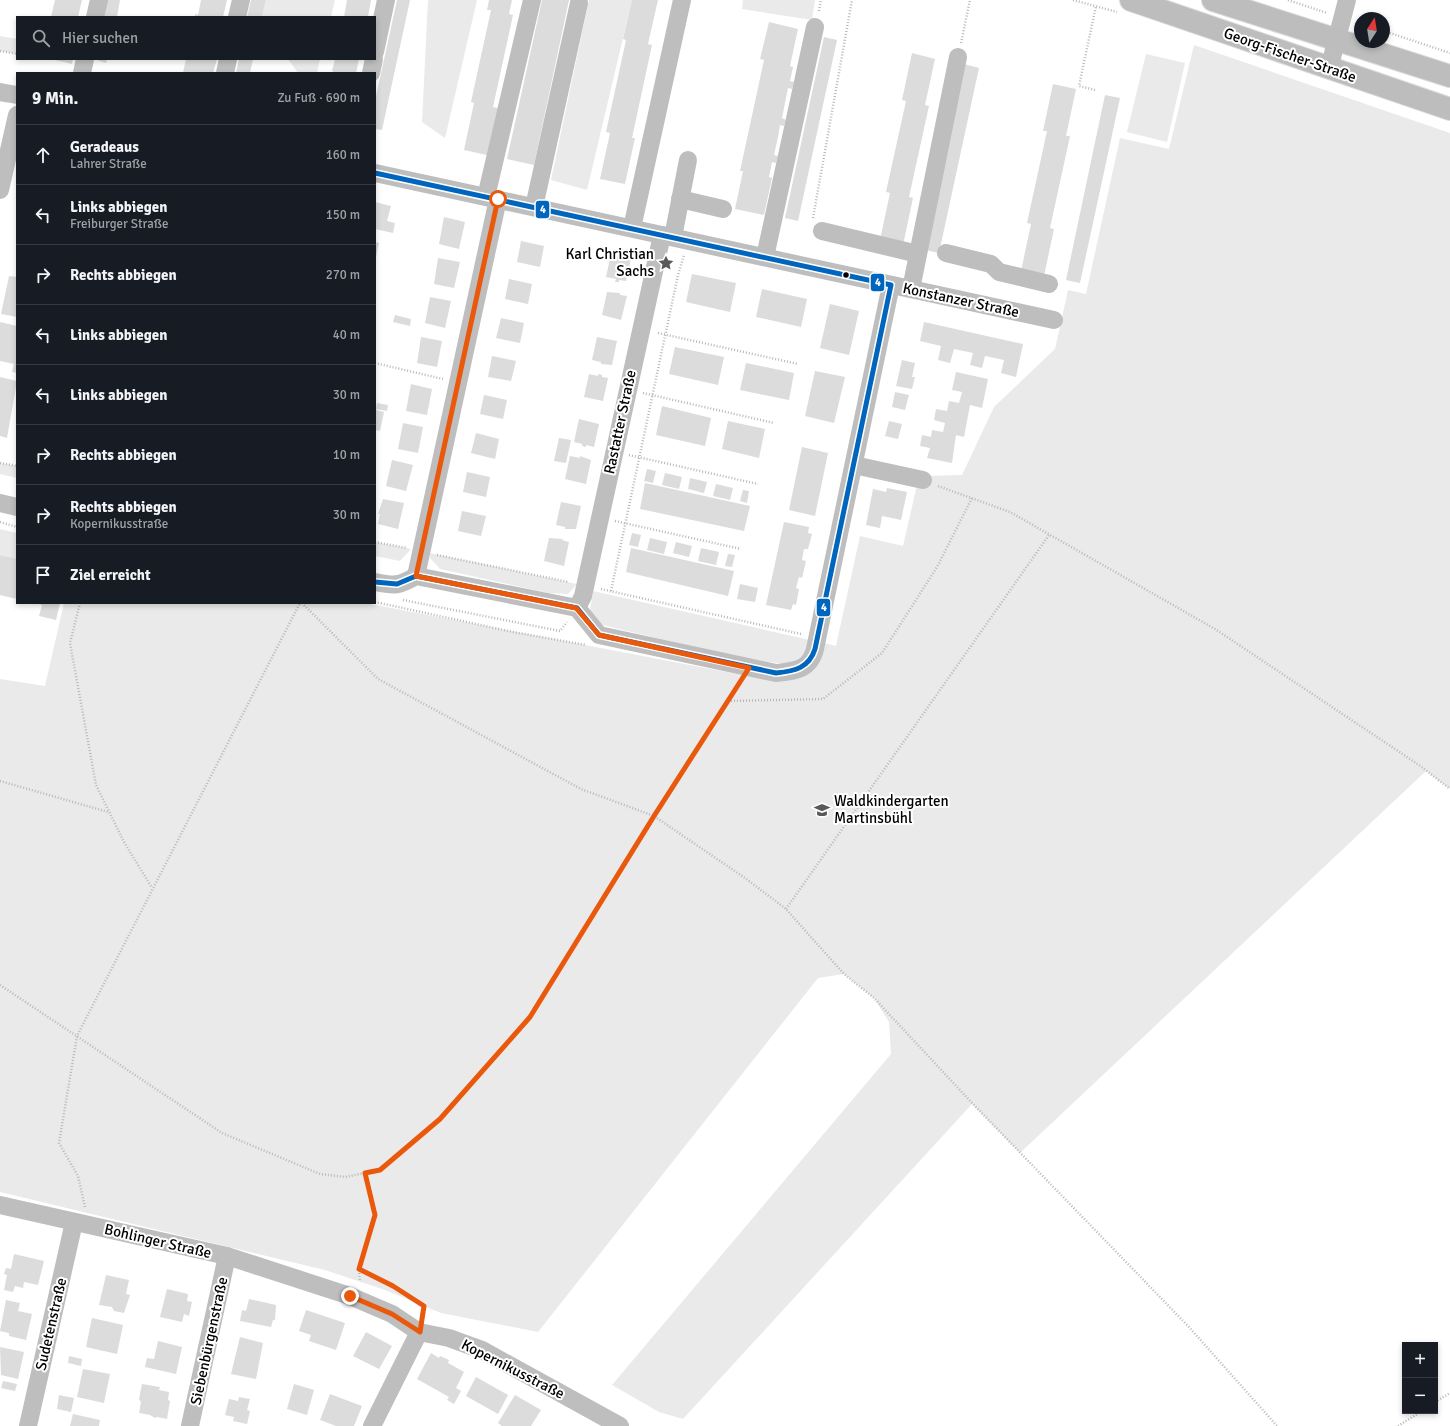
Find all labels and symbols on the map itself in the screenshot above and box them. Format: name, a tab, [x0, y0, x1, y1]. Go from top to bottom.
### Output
north arrow	[1354, 12, 1390, 48]
street label: Georg-Fischer-Straße	[1221, 24, 1359, 86]
route start	[489, 190, 507, 208]
line badge: 4	[535, 200, 550, 219]
text: 4	[540, 203, 546, 216]
place label: Karl Christian Sachs	[565, 245, 654, 280]
place icon: Karl Christian Sachs	[657, 254, 675, 272]
unlabelled marker	[841, 270, 851, 280]
line badge: 4	[870, 273, 885, 292]
text: 4	[875, 276, 881, 289]
street label: Konstanzer Straße	[901, 279, 1021, 321]
street label: Rastatter Straße	[600, 368, 640, 476]
line badge: 4	[816, 598, 831, 617]
text: 4	[821, 601, 827, 614]
place label: Waldkindergarten Martinsbühl	[834, 792, 949, 827]
school or university icon: Waldkindergarten Martinsbühl	[813, 801, 831, 819]
street label: Bohlinger Straße	[103, 1220, 213, 1262]
street label: Siebenbürgenstraße	[187, 1275, 231, 1407]
street label: Sudetenstraße	[32, 1276, 70, 1372]
route end	[341, 1287, 359, 1305]
street label: Kopernikusstraße	[458, 1335, 568, 1403]

